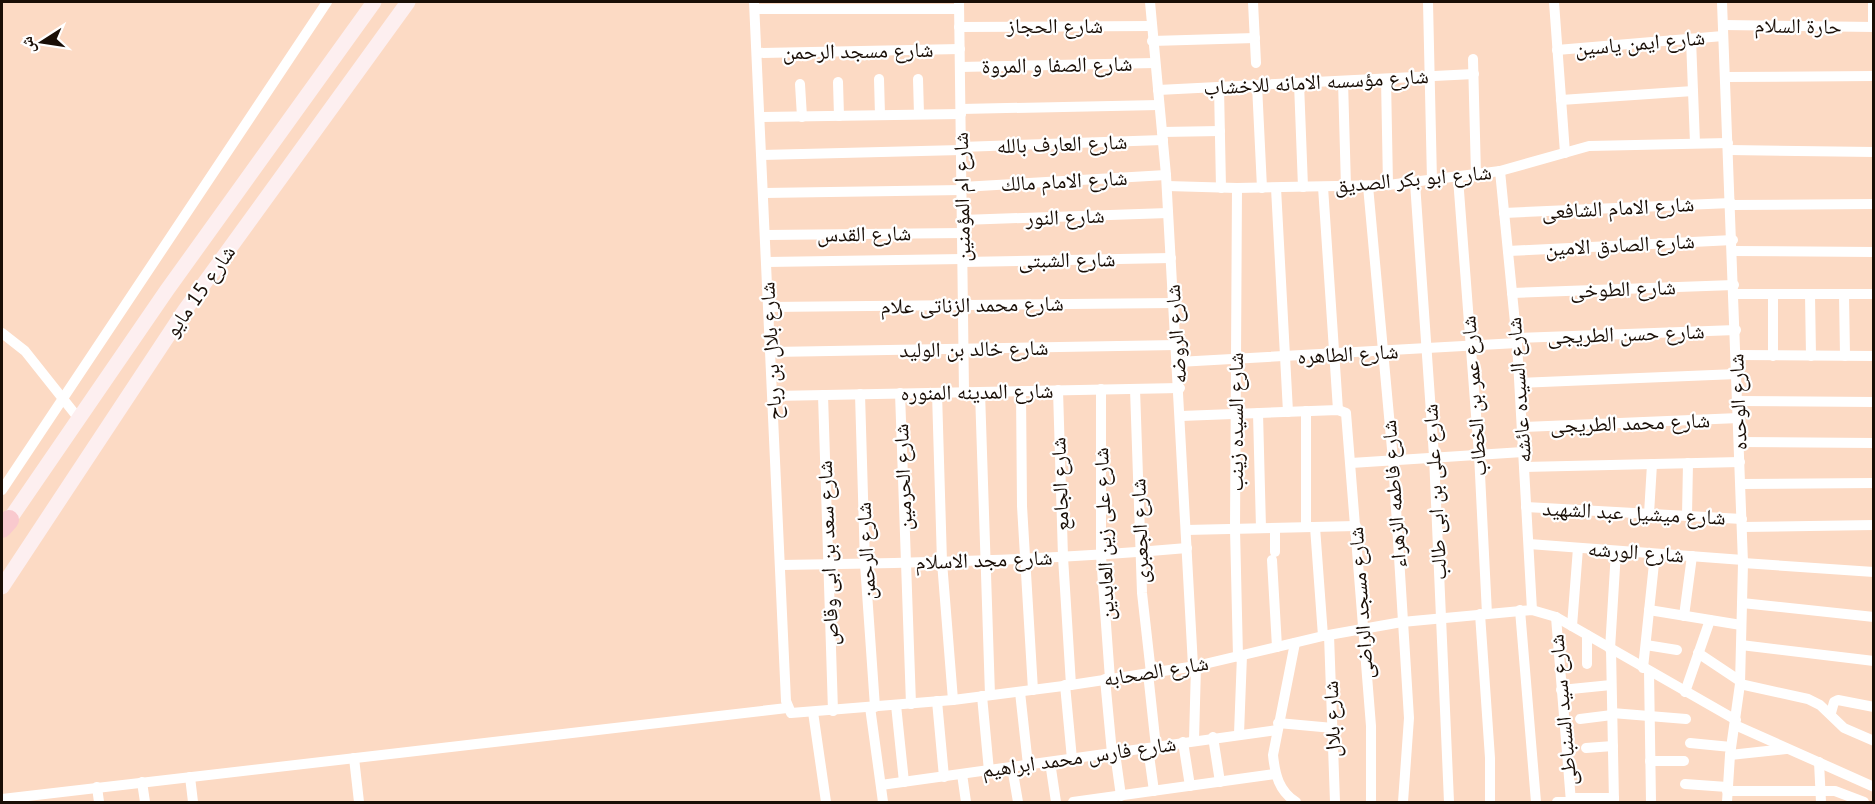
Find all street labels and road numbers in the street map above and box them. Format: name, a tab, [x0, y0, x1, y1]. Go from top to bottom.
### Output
street label: حارة السلام	[1754, 11, 1842, 41]
street label: شارع الحجاز	[1006, 12, 1103, 39]
street label: شارع ايمن ياسين	[1574, 23, 1706, 62]
street label: شارع مسجد الرحمن	[782, 36, 934, 65]
street label: شارع الصفا و المروة	[981, 50, 1133, 79]
street label: شارع مؤسسه الامانه للاخشاب	[1203, 62, 1429, 101]
street label: شارع العارف بالله	[996, 128, 1128, 159]
street label: شارع ام المؤمنين	[947, 132, 977, 262]
street label: شارع ابو بكر الصديق	[1333, 158, 1493, 199]
street label: شارع الامام مالك	[1000, 164, 1128, 198]
street label: شارع الامام الشافعى	[1541, 190, 1695, 226]
street label: شارع النور	[1024, 202, 1105, 231]
street label: شارع القدس	[817, 219, 911, 248]
street label: شارع الصادق الامين	[1544, 227, 1695, 262]
street label: شارع 15 مايو	[158, 240, 241, 342]
street label: شارع الشبتى	[1018, 245, 1116, 274]
street label: شارع الطوخى	[1570, 273, 1676, 304]
street label: شارع بلال بن رباح	[753, 281, 788, 421]
street label: شارع الروضه	[1159, 284, 1192, 385]
street label: شارع محمد الزناتى علام	[880, 289, 1064, 321]
street label: شارع عمر بن الخطاب	[1454, 315, 1493, 477]
street label: شارع السيده عائشه	[1500, 316, 1537, 464]
street label: شارع حسن الطريجى	[1547, 317, 1705, 350]
street label: شارع خالد بن الوليد	[899, 334, 1049, 363]
street label: شارع الطاهره	[1297, 337, 1399, 370]
street label: شارع السيده زينب	[1222, 352, 1249, 492]
street label: شارع الوحده	[1722, 353, 1753, 451]
street label: شارع المدينه المنوره	[900, 377, 1054, 406]
street label: شارع على بن ابى طالب	[1416, 403, 1453, 581]
street label: شارع محمد الطريجى	[1550, 406, 1710, 439]
street label: شارع فاطمه الزهراء	[1375, 419, 1412, 569]
street label: شارع الحرمين	[887, 423, 918, 531]
street label: شارع الجامع	[1044, 437, 1075, 531]
street label: شارع على زين العابدين	[1087, 447, 1120, 621]
street label: شارع سعد بن ابى وقاص	[811, 460, 844, 646]
street label: شارع الجعبرى	[1124, 478, 1155, 584]
street label: شارع ميشيل عبد الشهيد	[1542, 494, 1726, 531]
street label: شارع الرحمن	[849, 501, 882, 601]
street label: شارع مسجد الراضى	[1342, 526, 1379, 680]
street label: شارع الورشه	[1587, 535, 1685, 568]
street label: شارع مجد الاسلام	[915, 544, 1053, 576]
street label: شارع سيد السنباطى	[1542, 633, 1583, 787]
street label: شارع الصحابه	[1102, 649, 1210, 692]
street label: شارع بلال	[1317, 680, 1346, 758]
street label: شارع فارس محمد ابراهيم	[980, 729, 1178, 785]

